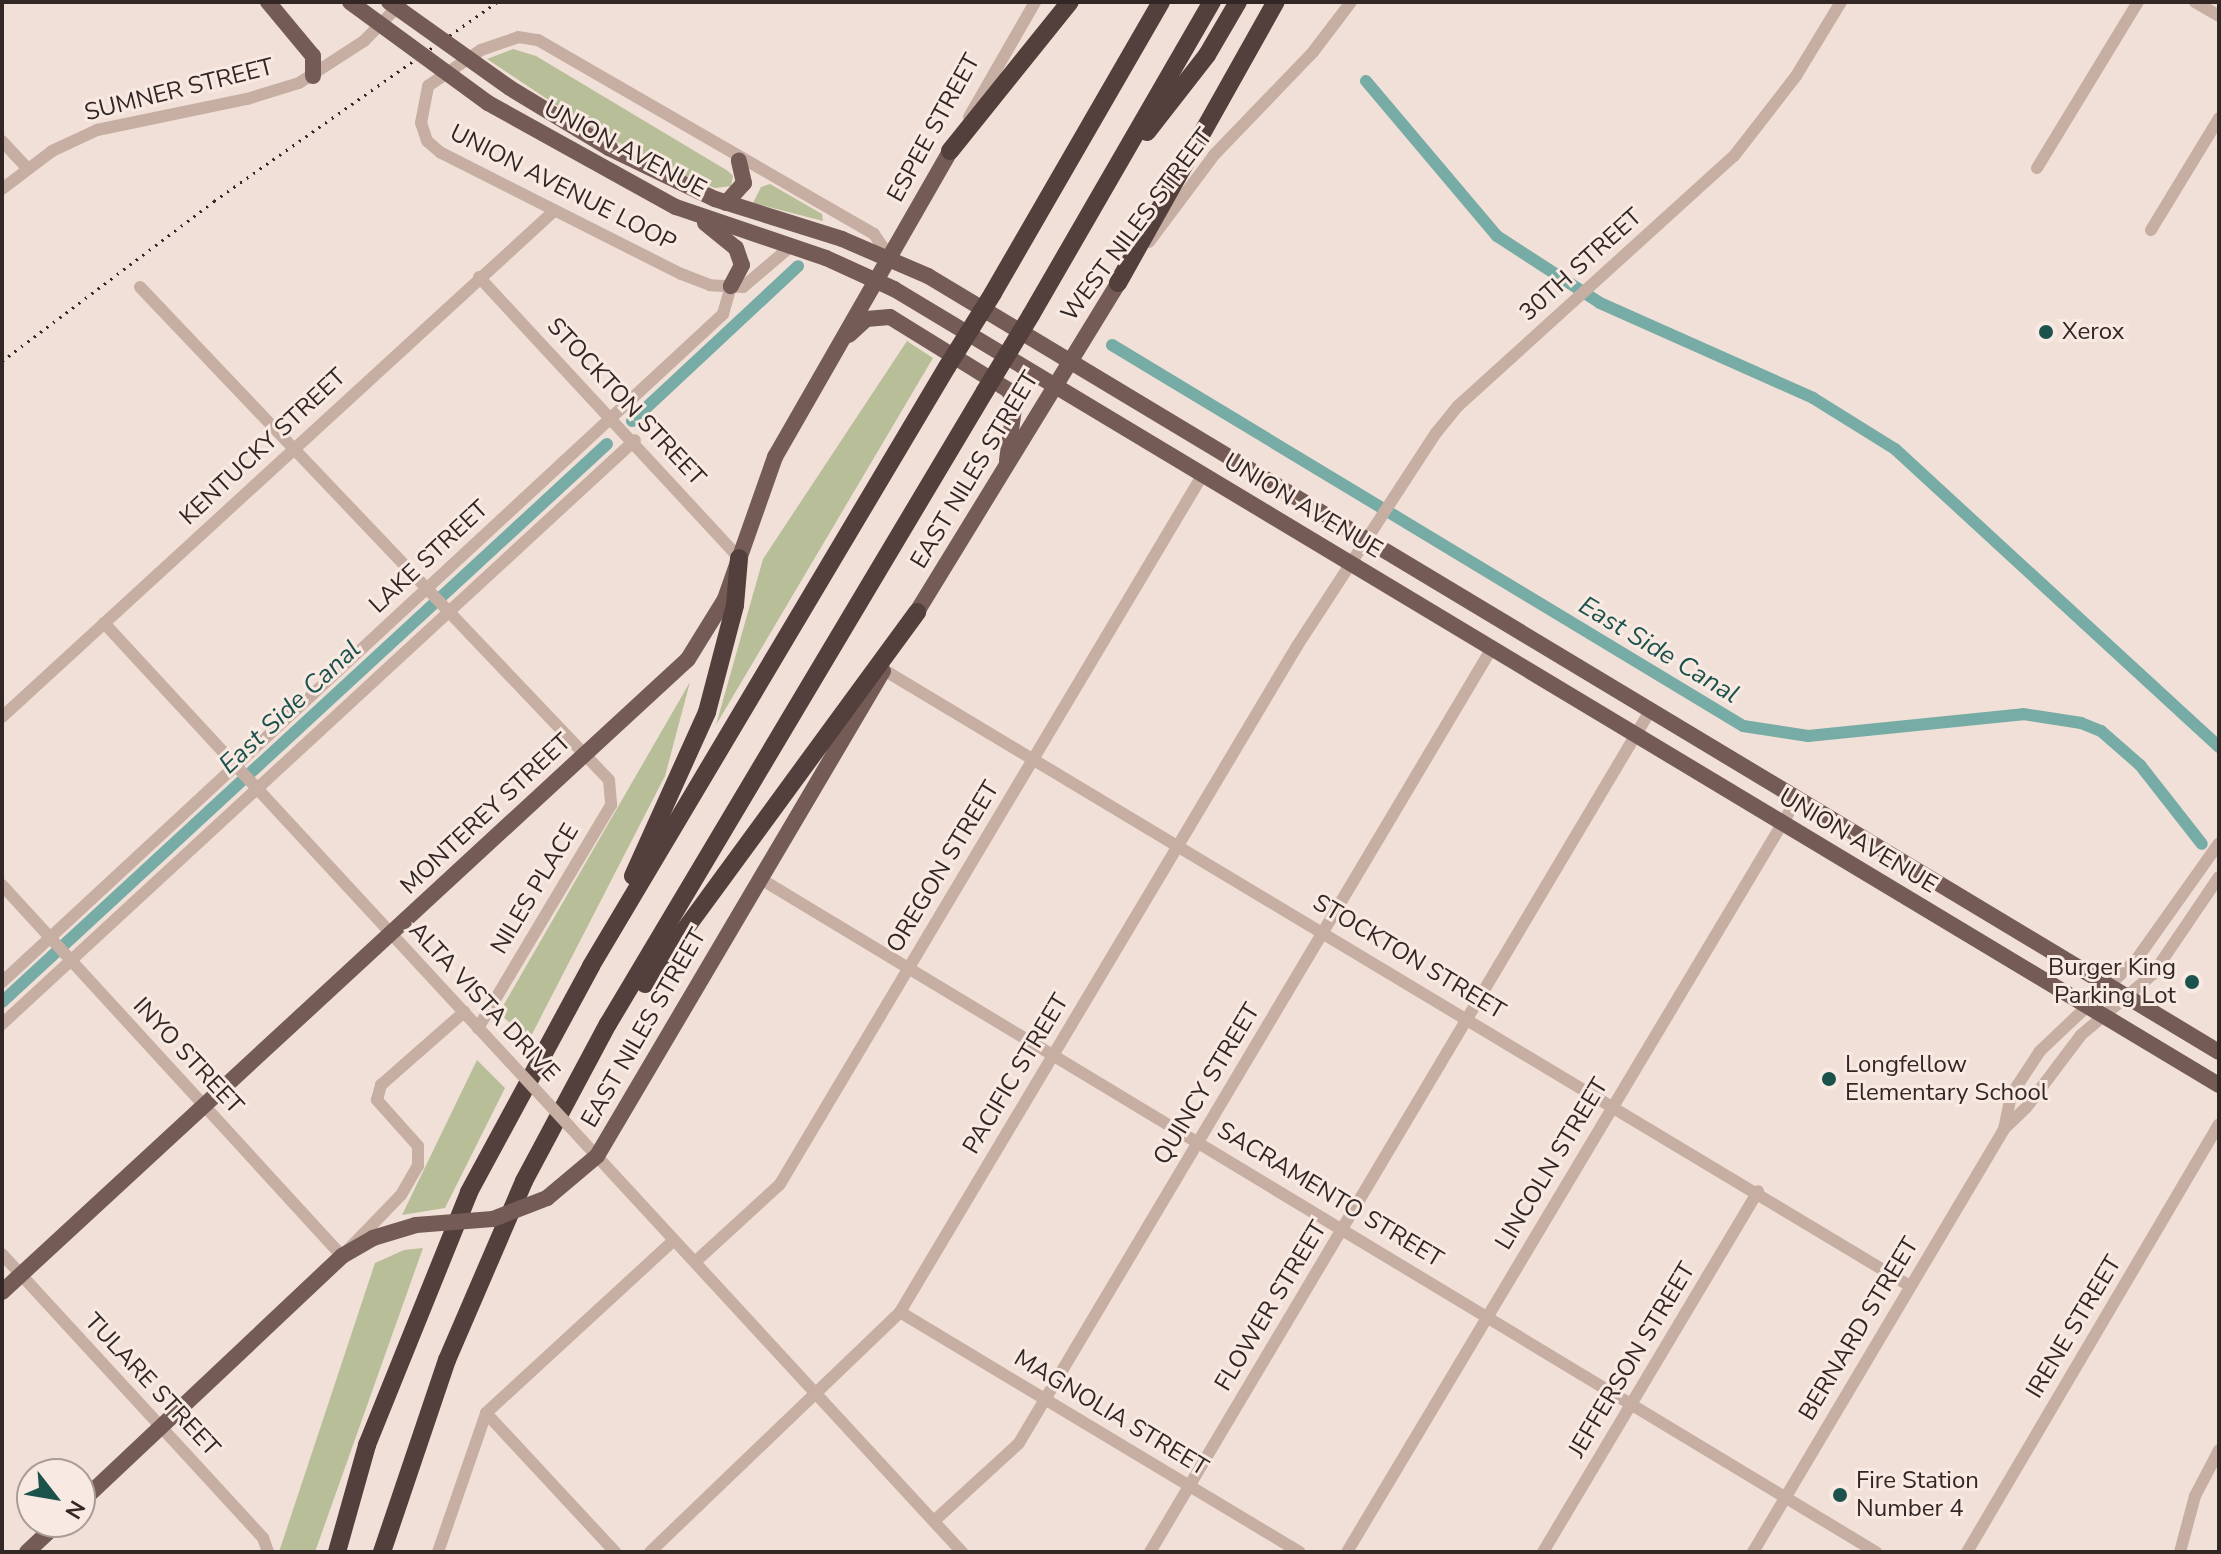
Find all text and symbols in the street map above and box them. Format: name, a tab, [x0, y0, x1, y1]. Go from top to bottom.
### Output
street label: ESPEE STREET	[881, 49, 987, 207]
street label: SUMNER STREET	[82, 53, 276, 127]
street label: UNION AVENUE	[539, 94, 711, 204]
street label: UNION AVENUE LOOP	[445, 118, 681, 258]
street label: WEST NILES STREET	[1055, 123, 1219, 327]
street label: 30TH STREET	[1514, 203, 1648, 327]
street label: STOCKTON STREET	[541, 312, 711, 492]
place label: Xerox	[2062, 318, 2124, 346]
marker: Xerox	[2037, 323, 2055, 341]
street label: KENTUCKY STREET	[174, 363, 352, 531]
street label: EAST NILES STREET	[905, 366, 1045, 574]
street label: UNION AVENUE	[1219, 447, 1387, 565]
street label: LAKE STREET	[364, 495, 494, 619]
water label: East Side Canal	[1573, 590, 1745, 710]
water label: East Side Canal	[213, 634, 367, 780]
street label: MONTEREY STREET	[395, 728, 577, 900]
street label: OREGON STREET	[880, 776, 1006, 958]
street label: UNION AVENUE	[1774, 782, 1942, 900]
street label: NILES PLACE	[485, 819, 585, 959]
street label: STOCKTON STREET	[1308, 888, 1510, 1026]
street label: ALTA VISTA DRIVE	[403, 916, 565, 1088]
street label: EAST NILES STREET	[575, 924, 713, 1132]
place label: Burger King Parking Lot	[2048, 954, 2176, 1010]
marker: Burger King Parking Lot	[2183, 973, 2201, 991]
street label: PACIFIC STREET	[957, 989, 1075, 1159]
street label: INYO STREET	[127, 992, 249, 1120]
street label: QUINCY STREET	[1148, 998, 1266, 1170]
place label: Longfellow Elementary School	[1845, 1051, 2048, 1107]
marker: Longfellow Elementary School	[1820, 1070, 1838, 1088]
street label: LINCOLN STREET	[1489, 1073, 1615, 1255]
street label: SACRAMENTO STREET	[1212, 1116, 1448, 1274]
street label: FLOWER STREET	[1209, 1216, 1333, 1396]
street label: BERNARD STREET	[1793, 1232, 1925, 1426]
street label: IRENE STREET	[2020, 1251, 2128, 1403]
street label: JEFFERSON STREET	[1562, 1257, 1702, 1463]
street label: TULARE STREET	[78, 1307, 226, 1463]
street label: MAGNOLIA STREET	[1009, 1344, 1213, 1482]
north arrow	[16, 1458, 96, 1538]
place label: Fire Station Number 4	[1856, 1467, 1979, 1523]
marker: Fire Station Number 4	[1831, 1486, 1849, 1504]
text: N	[58, 1495, 92, 1524]

